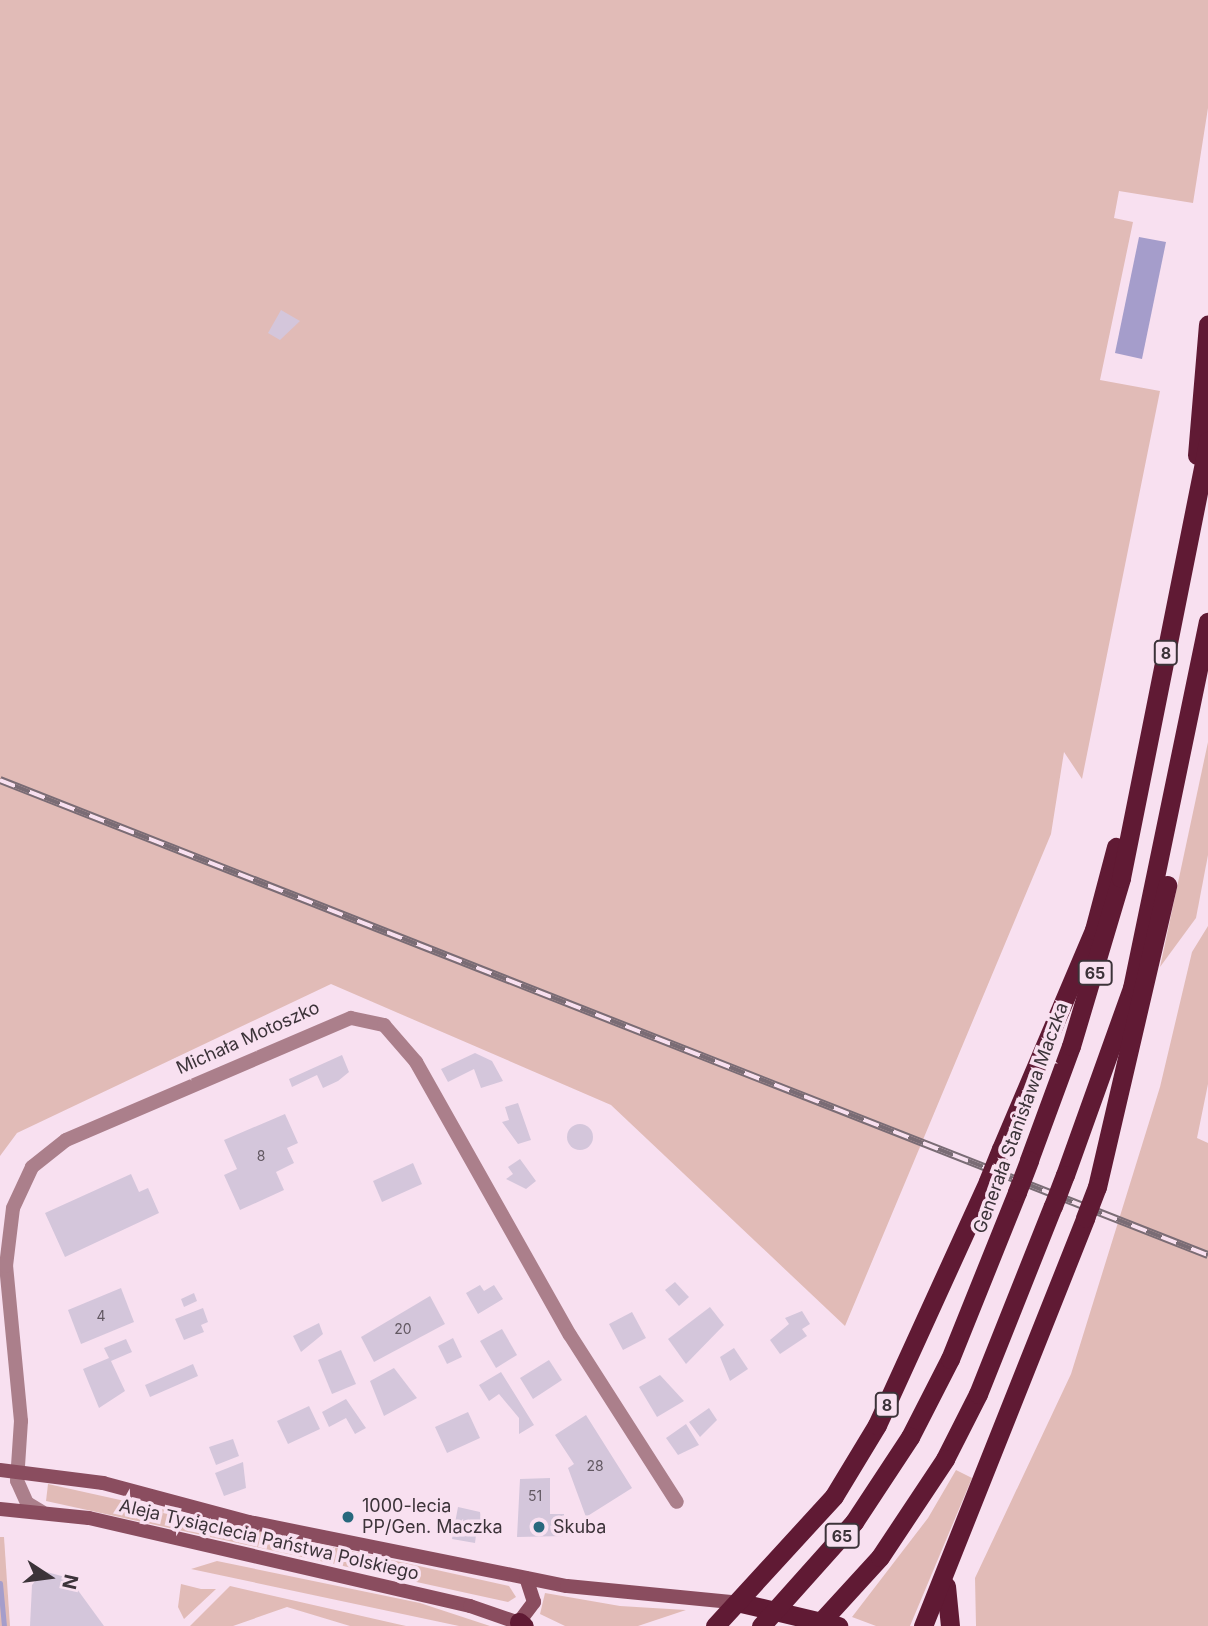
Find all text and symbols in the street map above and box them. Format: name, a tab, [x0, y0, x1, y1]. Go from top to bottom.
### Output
road number: 8	[1154, 640, 1178, 666]
road number: 65	[1078, 960, 1112, 986]
street label: Michała Motoszko	[173, 997, 323, 1079]
street label: Generała Stanisława Maczka	[969, 1000, 1073, 1236]
house number: 8	[257, 1148, 265, 1164]
house number: 4	[96, 1308, 106, 1324]
house number: 20	[394, 1321, 412, 1337]
road number: 8	[875, 1392, 899, 1418]
house number: 28	[586, 1458, 604, 1474]
house number: 51	[528, 1488, 542, 1504]
street label: Aleja Tysiąclecia Państwa Polskiego	[117, 1495, 421, 1585]
place label: 1000-lecia PP/Gen. Maczka	[362, 1496, 503, 1538]
marker: 1000-lecia PP/Gen. Maczka	[340, 1509, 356, 1525]
place label: Skuba	[553, 1516, 606, 1538]
marker: Skuba	[531, 1519, 547, 1535]
road number: 65	[824, 1524, 860, 1548]
north arrow	[14, 1542, 84, 1612]
text: N	[57, 1572, 83, 1591]

